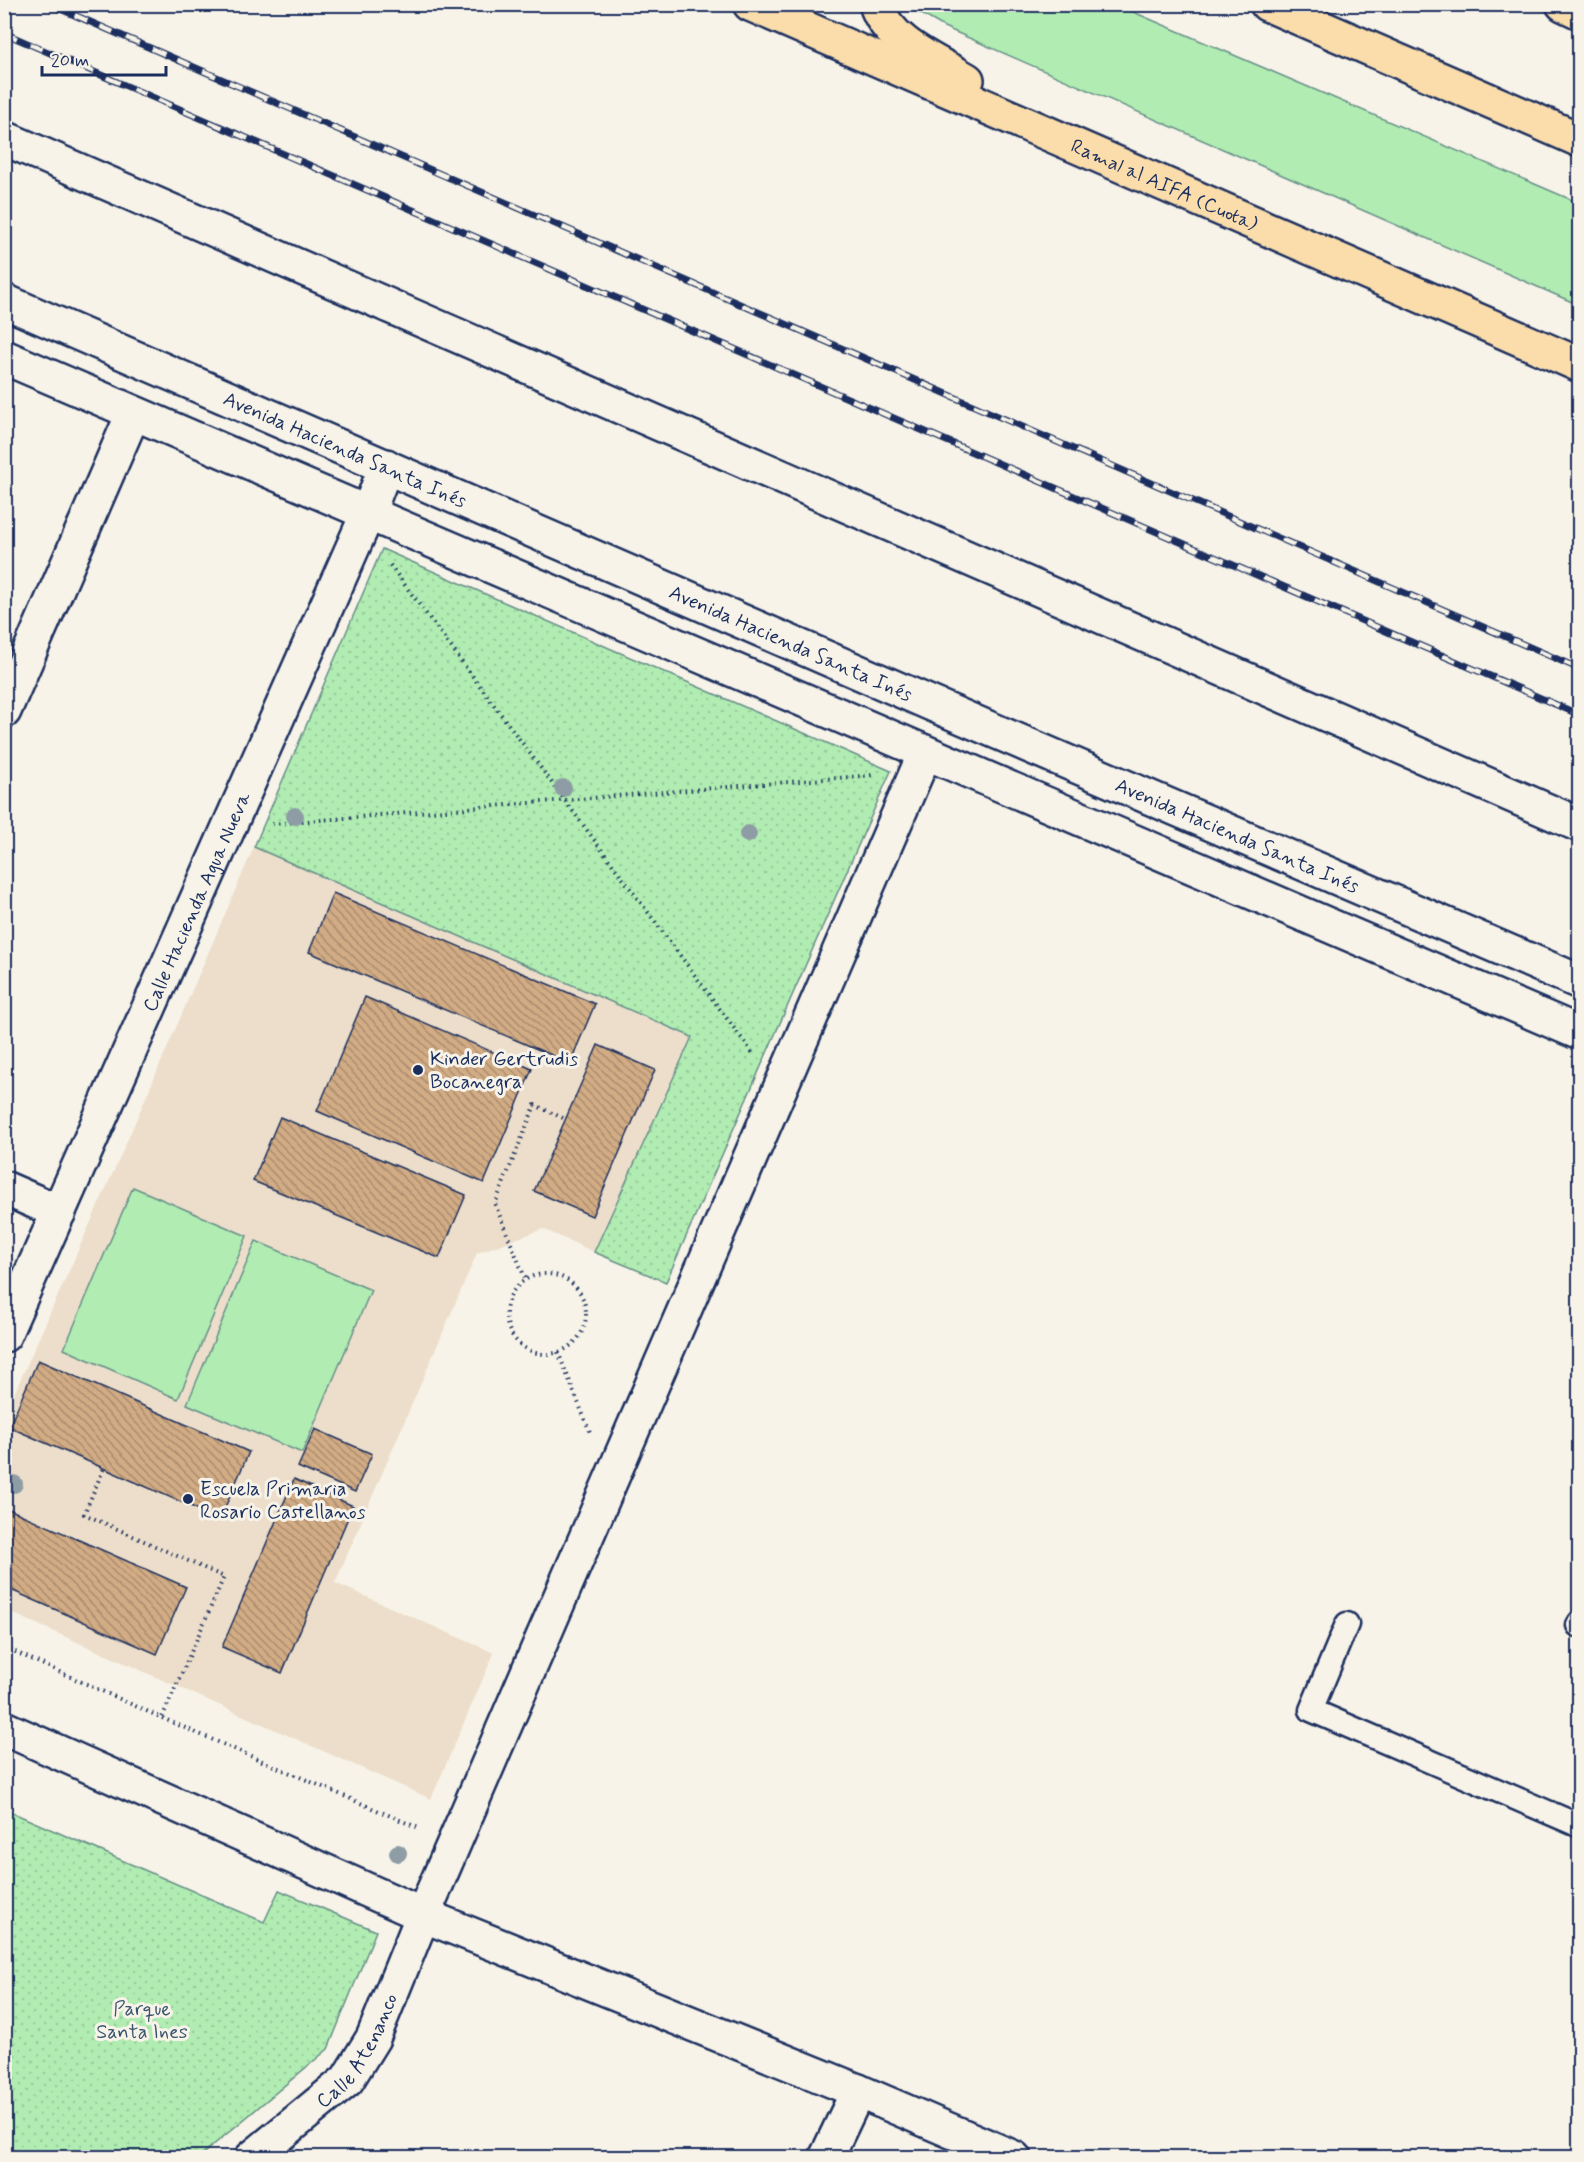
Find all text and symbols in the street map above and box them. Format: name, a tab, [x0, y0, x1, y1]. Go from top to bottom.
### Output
scale bar	[42, 39, 166, 77]
text: 20 m	[51, 49, 89, 73]
street label: Ramal al AIFA (Cuota)	[1066, 133, 1261, 238]
street label: Avenida Hacienda Santa Inés	[219, 386, 471, 515]
street label: Avenida Hacienda Santa Inés	[665, 579, 916, 709]
street label: Avenida Hacienda Santa Inés	[1111, 772, 1363, 901]
street label: Calle Hacienda Agua Nueva	[137, 787, 258, 1016]
place label: Kinder Gertrudis Bocanegra	[430, 1046, 578, 1096]
marker: Kinder Gertrudis Bocanegra	[411, 1063, 425, 1077]
place label: Escuela Primaria Rosario Castellanos	[200, 1476, 366, 1526]
marker: Escuela Primaria Rosario Castellanos	[181, 1492, 195, 1506]
street label: Calle Atenanco	[311, 1990, 405, 2115]
park label: Parque Santa Ines	[96, 1996, 188, 2046]

